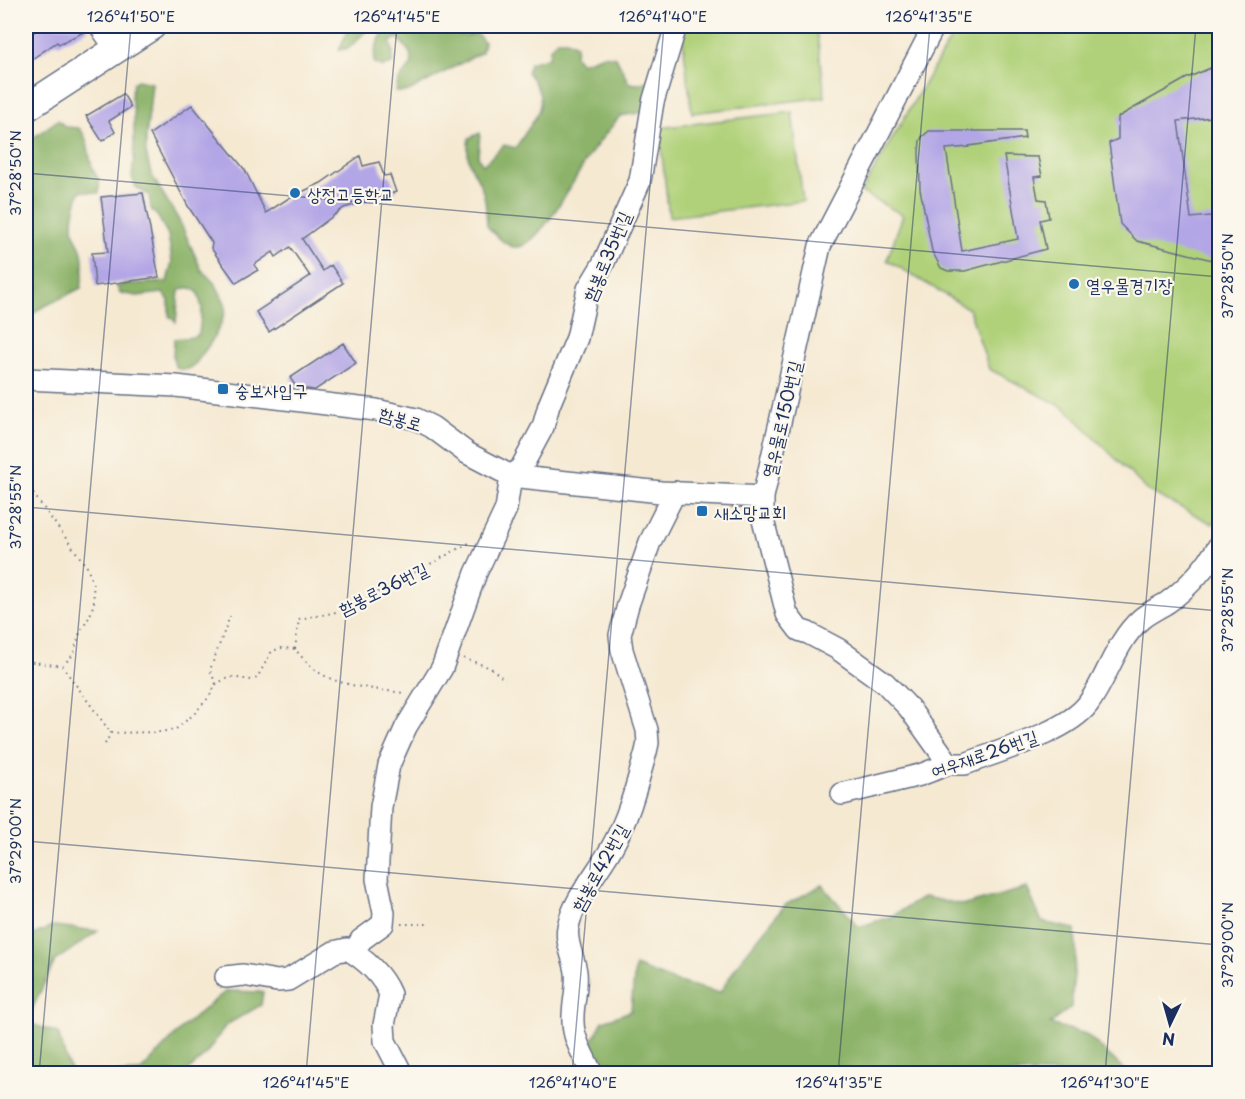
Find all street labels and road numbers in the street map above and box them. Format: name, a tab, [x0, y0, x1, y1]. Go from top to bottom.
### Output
street label: 함봉로35번길	[575, 206, 637, 305]
street label: 열우물로150번길	[754, 357, 808, 480]
street label: 함봉로	[376, 399, 426, 437]
street label: 함봉로36번길	[334, 554, 433, 621]
street label: 여우재로26번길	[927, 722, 1042, 784]
street label: 함봉로42번길	[564, 818, 634, 916]

